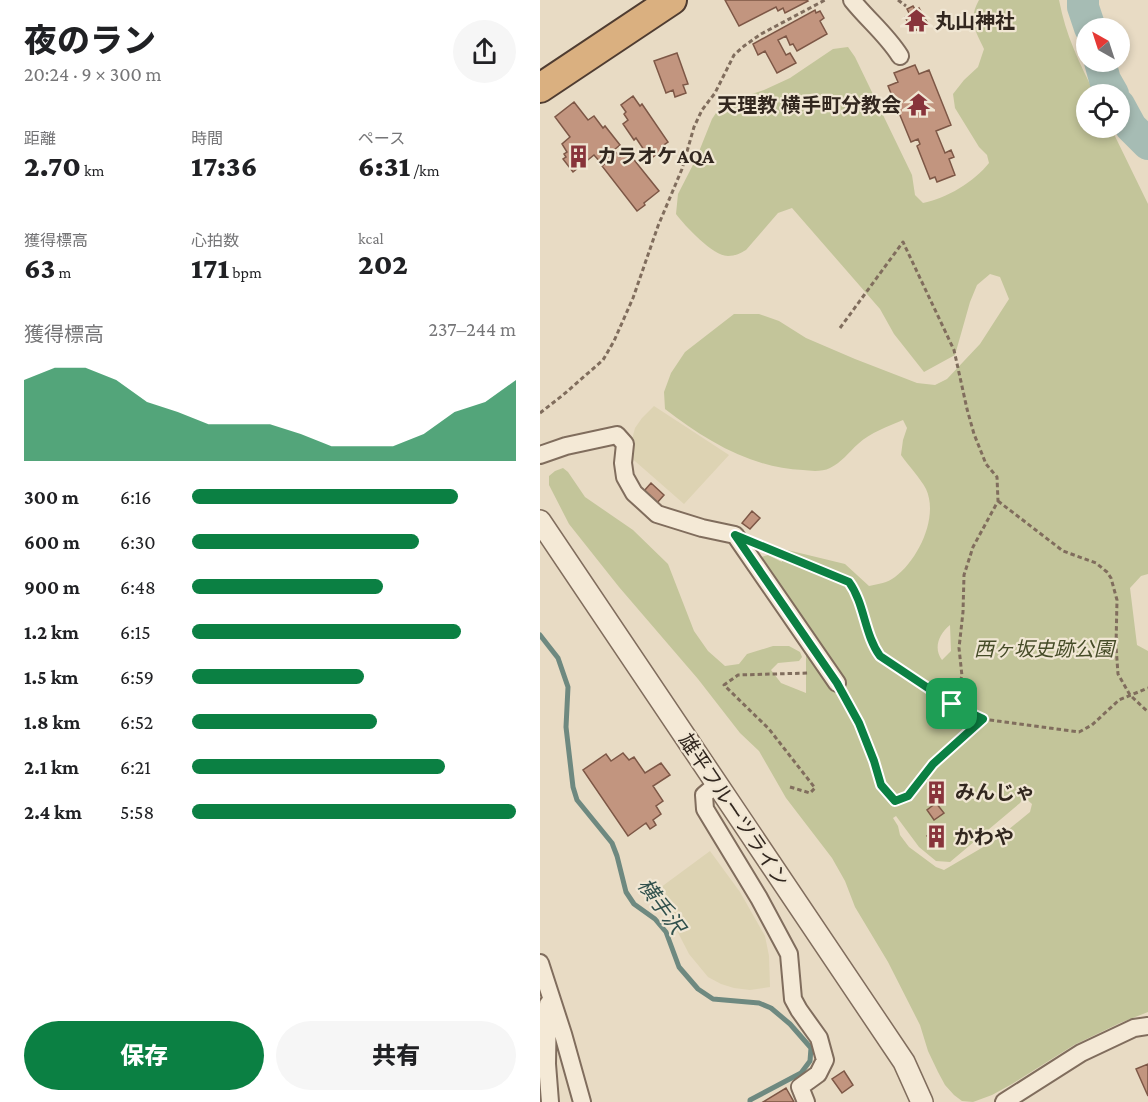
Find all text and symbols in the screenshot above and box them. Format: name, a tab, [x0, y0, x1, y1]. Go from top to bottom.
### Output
temple icon: 丸山神社	[904, 8, 930, 34]
place label: 丸山神社	[935, 10, 1015, 32]
north arrow	[1076, 18, 1130, 72]
map controls	[1076, 18, 1130, 138]
button: share	[453, 20, 516, 83]
text: 夜のラン	[24, 22, 156, 59]
text: 20:24 · 9 × 300 m	[24, 63, 162, 85]
button: locate	[1076, 84, 1130, 138]
temple icon: 天理教 横手町分教会	[906, 92, 932, 118]
place label: 天理教 横手町分教会	[717, 94, 901, 116]
text: 距離	[24, 130, 56, 147]
text: 時間	[191, 130, 223, 147]
text: ペース	[358, 130, 405, 147]
building icon: カラオケAQA	[566, 143, 592, 169]
place label: カラオケAQA	[597, 145, 715, 167]
text: 2.70	[24, 149, 81, 182]
text: 17:36	[191, 149, 258, 182]
text: 6:31	[358, 149, 410, 182]
text: km	[81, 162, 104, 179]
text: /km	[410, 162, 439, 179]
text: kcal	[358, 230, 384, 247]
text: 獲得標高	[24, 232, 88, 249]
text: 心拍数	[191, 232, 239, 249]
text: 202	[358, 247, 408, 280]
text: 63	[24, 251, 55, 284]
text: 171	[191, 251, 229, 284]
text: m	[55, 264, 71, 281]
text: bpm	[229, 264, 262, 281]
text: 237–244 m	[428, 318, 516, 340]
text: 獲得標高	[24, 323, 104, 345]
text: 300 m	[24, 486, 79, 508]
text: 6:16	[120, 486, 152, 508]
text: 600 m	[24, 531, 80, 553]
text: 6:30	[120, 531, 156, 553]
text: 900 m	[24, 576, 80, 598]
text: 6:48	[120, 576, 156, 598]
text: 1.2 km	[24, 621, 79, 643]
text: 6:15	[120, 621, 151, 643]
park label: 西ヶ坂史跡公園	[974, 638, 1117, 660]
text: 1.5 km	[24, 666, 79, 688]
text: 6:59	[120, 666, 154, 688]
pin	[926, 678, 977, 729]
icon: arrive	[935, 687, 968, 720]
text: 1.8 km	[24, 711, 80, 733]
text: 6:52	[120, 711, 153, 733]
street label: 雄平フルーツライン	[675, 729, 793, 891]
text: 2.1 km	[24, 756, 79, 778]
text: 6:21	[120, 756, 151, 778]
building icon: みんじゃ	[924, 779, 950, 805]
place label: みんじゃ	[955, 781, 1035, 803]
text: 2.4 km	[24, 801, 82, 823]
text: 5:58	[120, 801, 154, 823]
building icon: かわや	[923, 824, 949, 850]
place label: かわや	[954, 826, 1014, 848]
water label: 横手沢	[633, 873, 691, 941]
button: 保存	[24, 1021, 264, 1090]
button: 共有	[276, 1021, 516, 1090]

